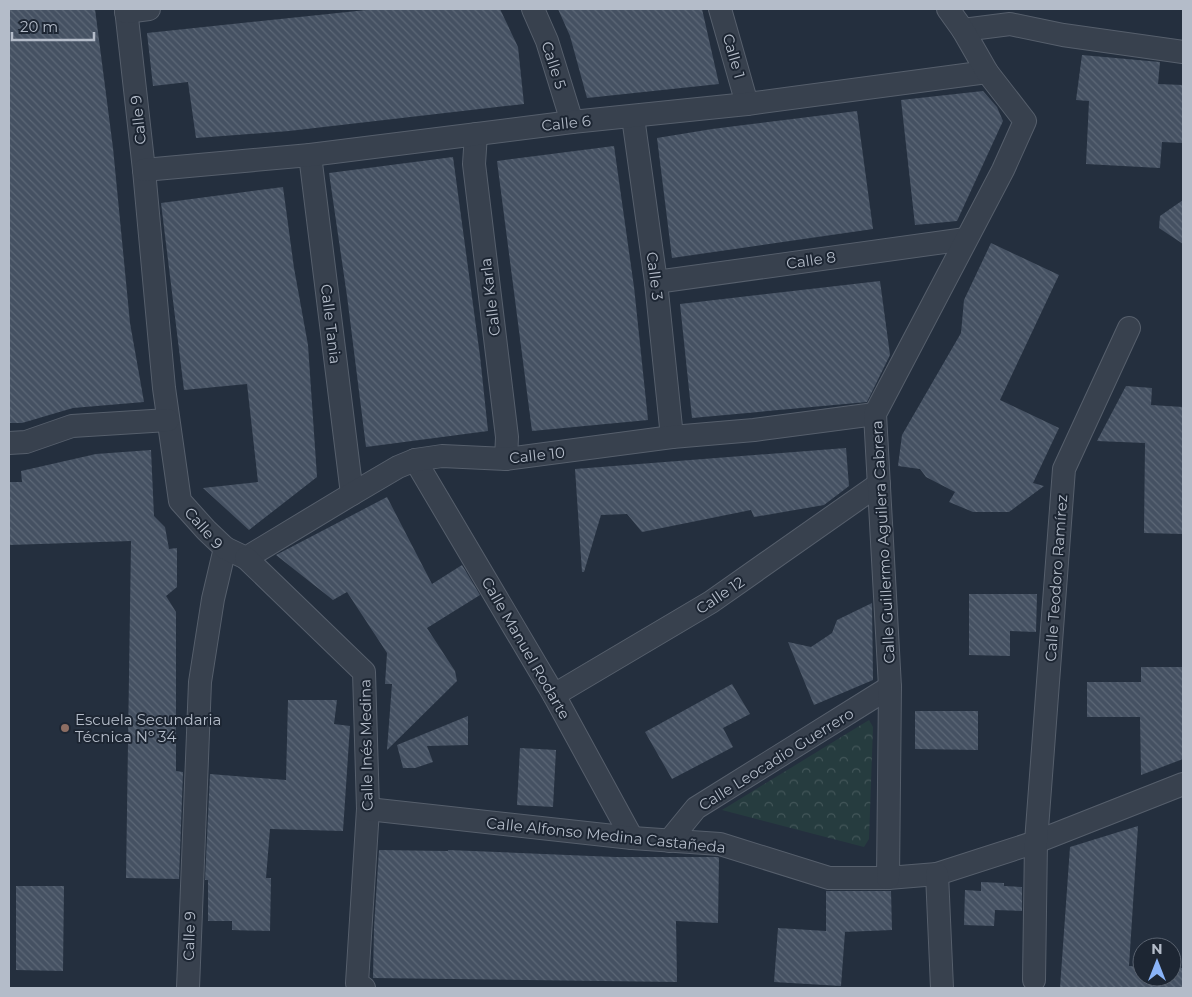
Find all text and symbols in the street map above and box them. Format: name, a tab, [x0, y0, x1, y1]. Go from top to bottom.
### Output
scale bar	[12, 10, 95, 42]
text: 20 m	[20, 17, 58, 36]
street label: Calle 1	[719, 31, 749, 81]
street label: Calle 5	[537, 39, 571, 91]
street label: Calle 9	[126, 94, 150, 146]
street label: Calle 6	[540, 111, 592, 135]
street label: Calle 8	[785, 247, 837, 273]
street label: Calle 3	[643, 251, 667, 301]
street label: Calle Karla	[476, 257, 504, 337]
street label: Calle Tania	[317, 283, 345, 365]
street label: Calle Guillermo Aguilera Cabrera	[867, 420, 899, 664]
street label: Calle 10	[508, 443, 566, 467]
street label: Calle Teodoro Ramírez	[1041, 493, 1071, 662]
street label: Calle 9	[181, 503, 227, 553]
street label: Calle 12	[692, 572, 748, 618]
street label: Calle Manuel Rodarte	[477, 573, 575, 723]
street label: Calle Inés Medina	[355, 679, 377, 811]
street label: Calle Leocadio Guerrero	[695, 703, 857, 815]
place label: Escuela Secundaria Técnica Nº 34	[75, 710, 221, 746]
marker: Escuela Secundaria Técnica Nº 34	[59, 722, 71, 734]
street label: Calle Alfonso Medina Castañeda	[485, 813, 727, 857]
street label: Calle 9	[179, 911, 199, 961]
north arrow	[1132, 937, 1182, 987]
text: N	[1151, 940, 1163, 958]

